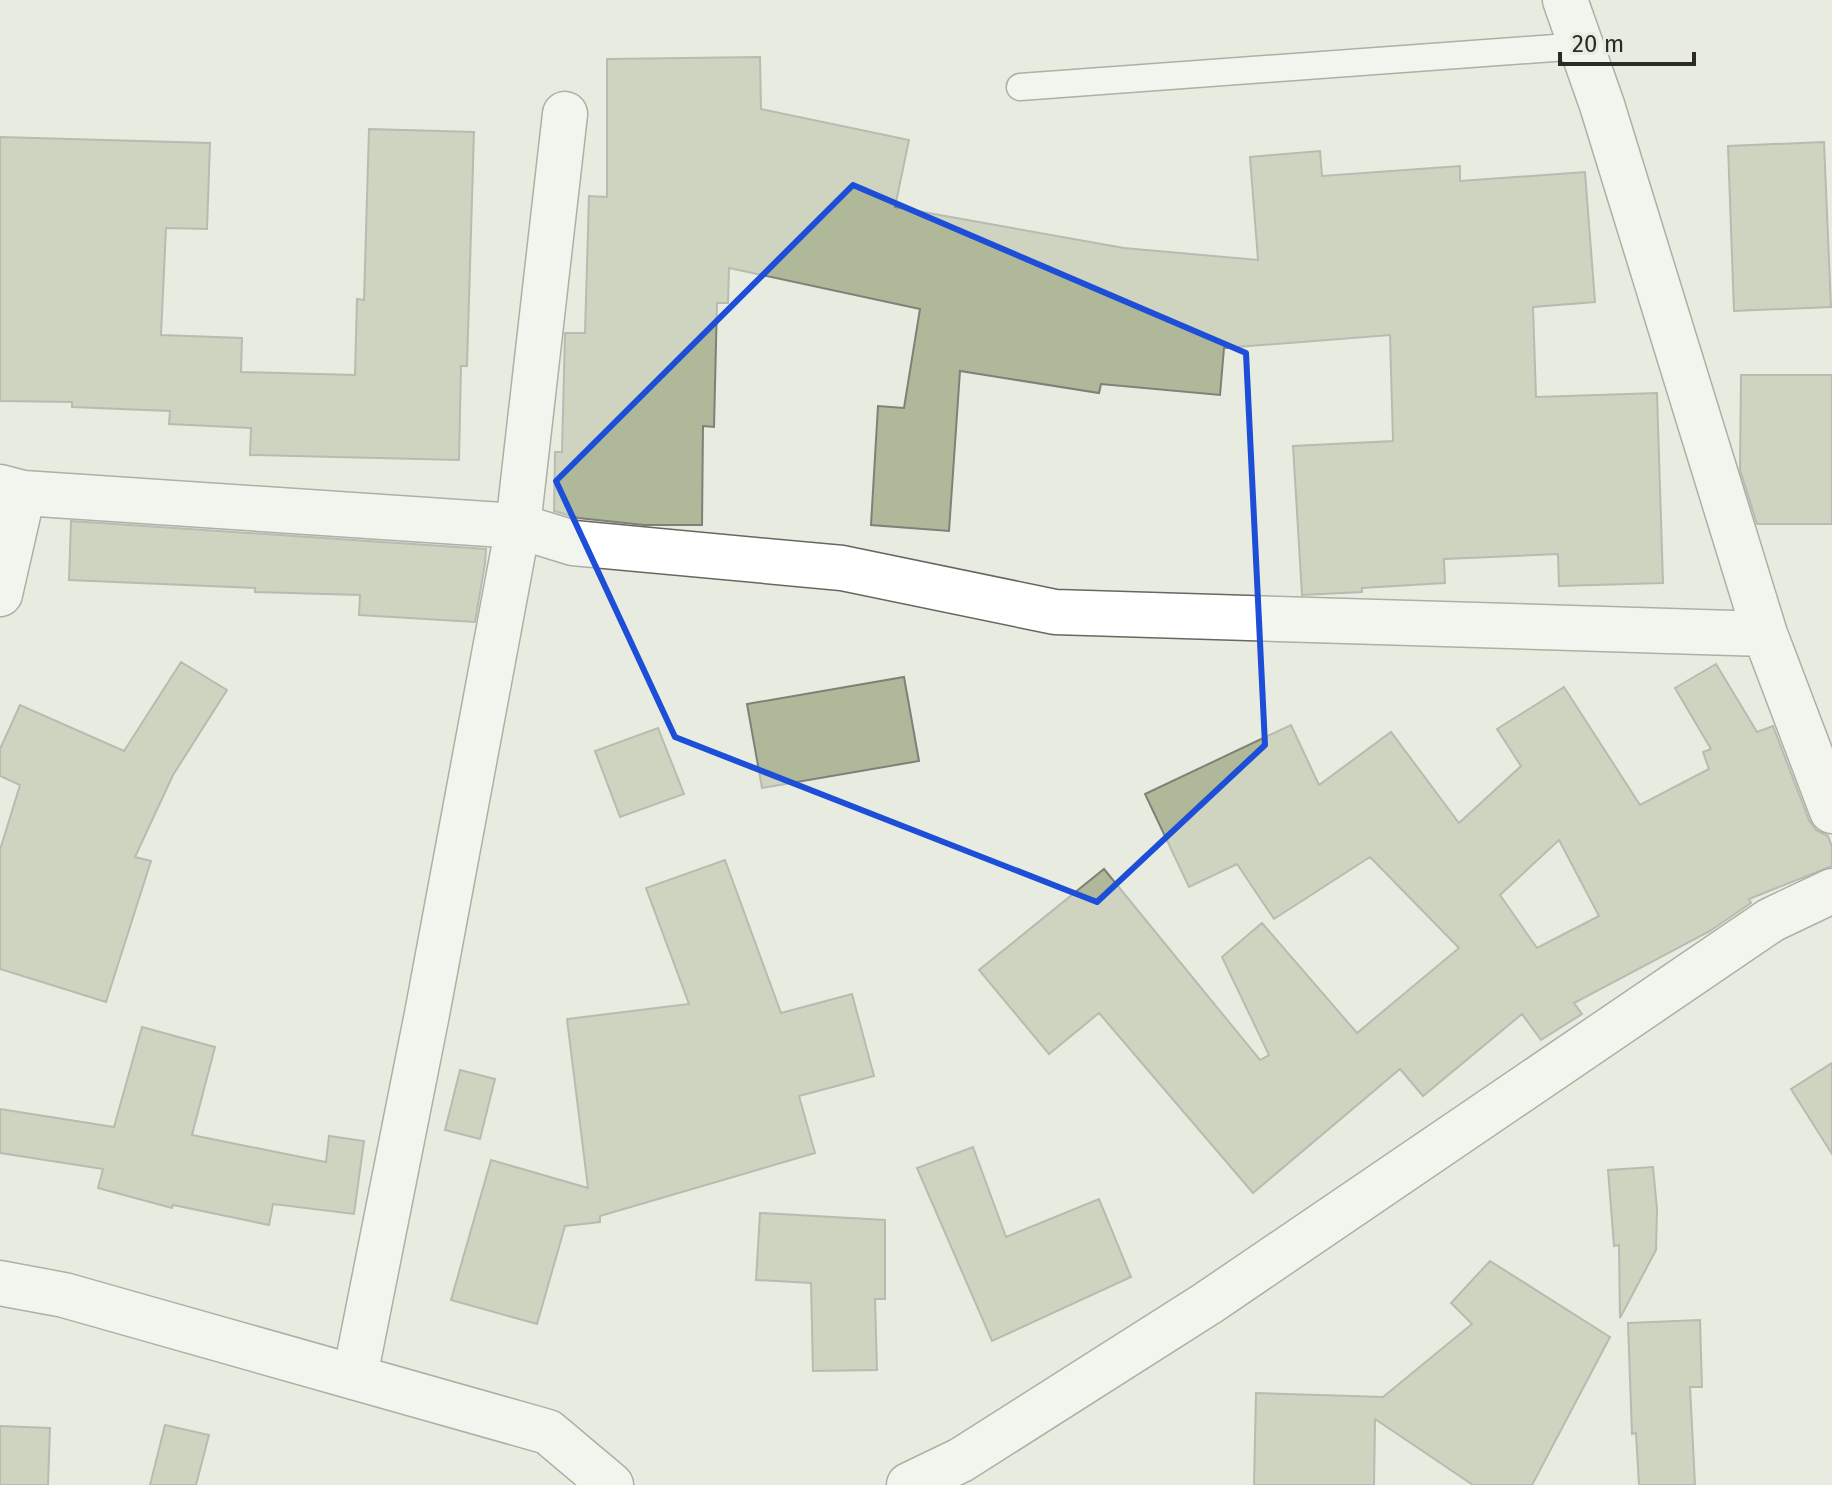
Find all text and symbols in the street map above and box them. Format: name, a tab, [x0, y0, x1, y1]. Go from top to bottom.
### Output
scale bar	[1560, 16, 1694, 66]
text: 20 m	[1572, 30, 1624, 58]

